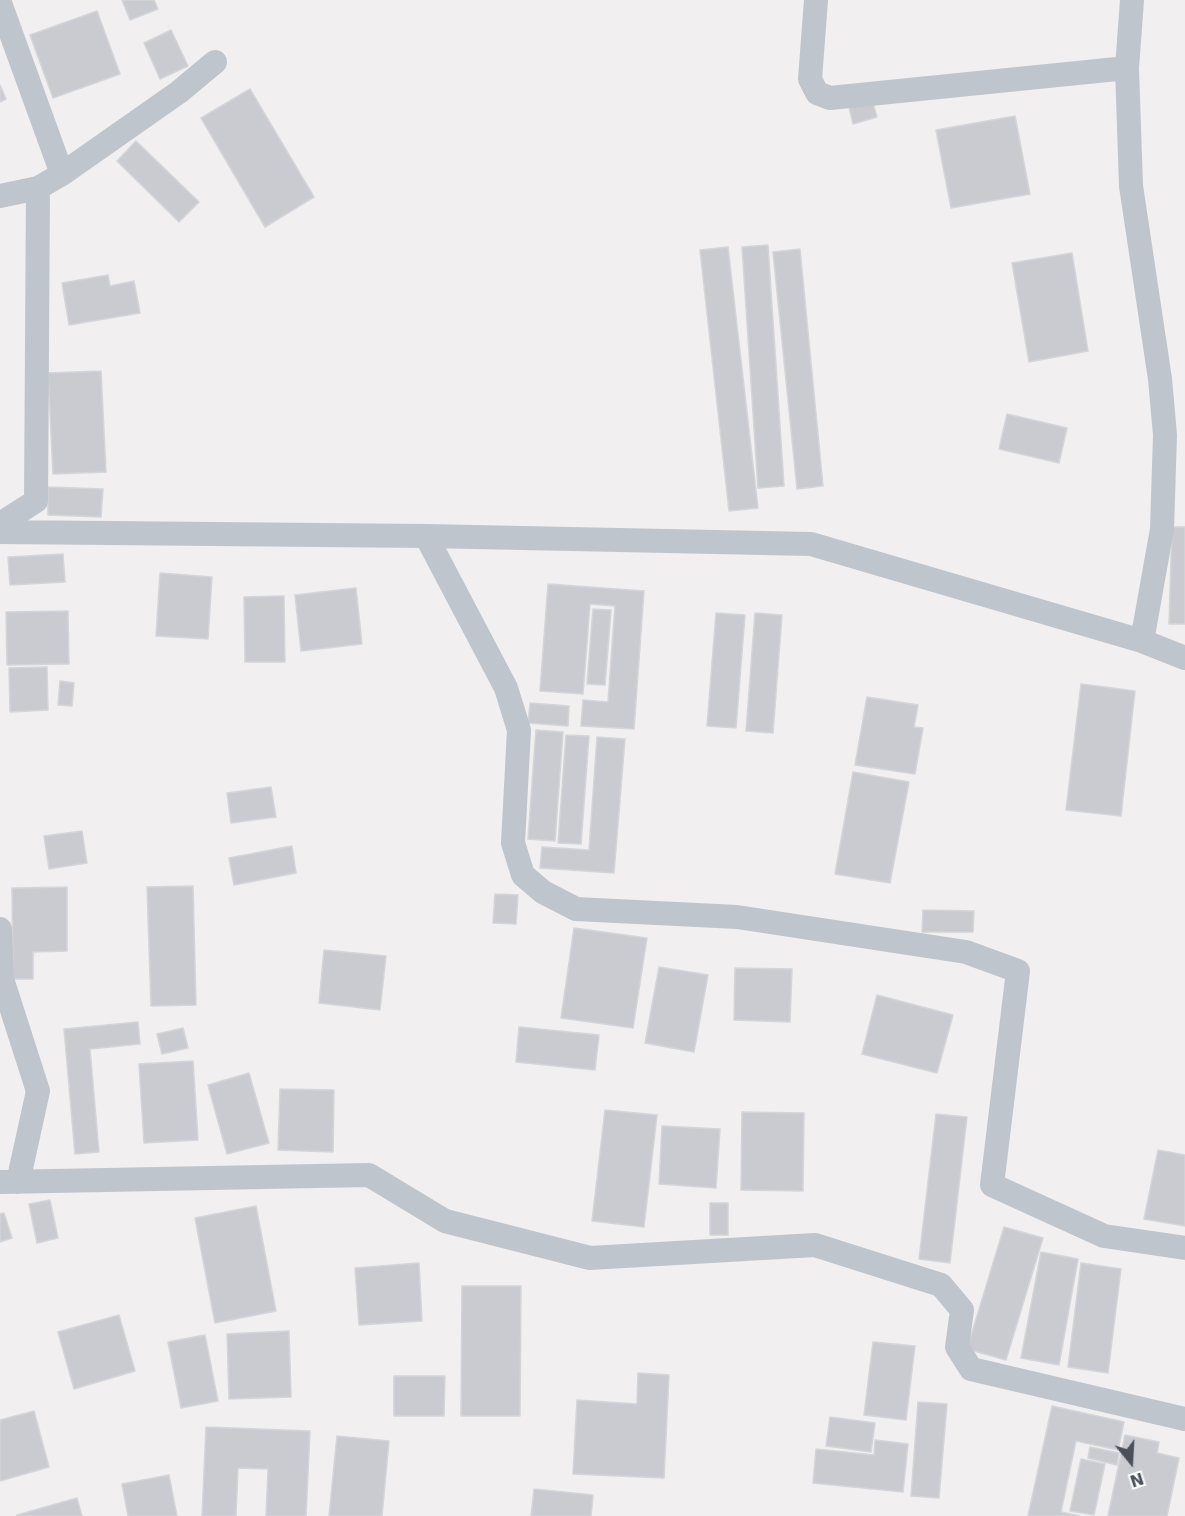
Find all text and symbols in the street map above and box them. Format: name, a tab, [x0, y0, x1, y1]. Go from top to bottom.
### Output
north arrow	[1101, 1432, 1161, 1492]
text: N	[1127, 1468, 1146, 1491]

